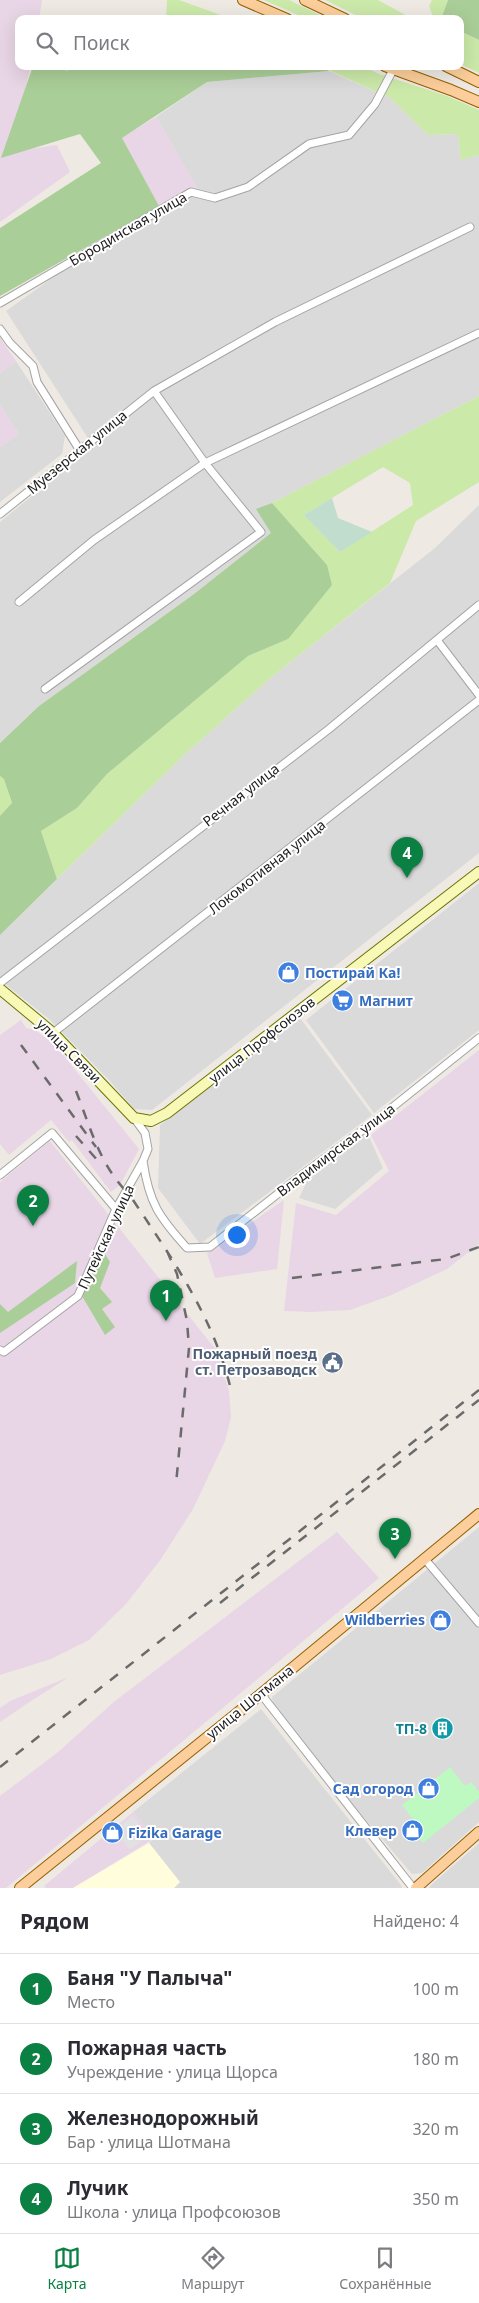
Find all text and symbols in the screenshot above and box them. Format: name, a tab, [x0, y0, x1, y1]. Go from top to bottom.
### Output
search box	[15, 15, 464, 70]
icon: search	[33, 29, 61, 57]
text: Поиск	[73, 30, 129, 56]
street label: Бородинская улица	[66, 187, 190, 270]
street label: Муезерская улица	[23, 405, 131, 498]
street label: Речная улица	[199, 759, 283, 830]
street label: Локомотивная улица	[204, 815, 329, 918]
pin: 4	[391, 837, 423, 878]
shop icon: Постирай Ка!	[277, 961, 301, 985]
place label: Постирай Ка!	[305, 963, 400, 982]
supermarket icon: Магнит	[331, 989, 355, 1013]
place label: Магнит	[359, 991, 413, 1010]
street label: улица Профсоюзов	[205, 992, 319, 1087]
street label: улица Связи	[33, 1014, 106, 1087]
street label: Владимирская улица	[273, 1099, 399, 1200]
street label: Путейская улица	[73, 1181, 138, 1292]
pin: 2	[17, 1185, 49, 1226]
your location	[224, 1222, 250, 1248]
pin: 1	[150, 1280, 182, 1321]
place label: Пожарный поезд ст. Петрозаводск	[193, 1344, 317, 1379]
public building icon: Пожарный поезд ст. Петрозаводск	[321, 1350, 345, 1374]
pin: 3	[379, 1518, 411, 1559]
shop icon: Wildberries	[429, 1608, 453, 1632]
place label: Wildberries	[345, 1610, 425, 1629]
street label: улица Шотмана	[202, 1660, 297, 1743]
building icon: ТП-8	[431, 1717, 455, 1741]
place label: ТП-8	[396, 1719, 427, 1738]
shop icon: Сад огород	[417, 1777, 441, 1801]
place label: Сад огород	[333, 1779, 413, 1798]
shop icon: Клевер	[401, 1819, 425, 1843]
shop icon: Fizika Garage	[100, 1821, 124, 1845]
place label: Клевер	[345, 1821, 397, 1840]
place label: Fizika Garage	[128, 1823, 222, 1842]
text: Рядом	[20, 1907, 90, 1935]
text: Найдено: 4	[373, 1910, 459, 1932]
text: Баня "У Палыча"	[67, 1965, 232, 1991]
text: 1	[31, 1978, 41, 2000]
text: 100 m	[412, 1978, 459, 2000]
text: Место	[67, 1991, 115, 2013]
text: Пожарная часть	[67, 2035, 227, 2061]
text: 2	[31, 2048, 41, 2070]
text: 180 m	[412, 2048, 459, 2070]
text: Учреждение · улица Щорса	[67, 2061, 278, 2083]
text: Железнодорожный	[67, 2105, 259, 2131]
text: 3	[31, 2118, 41, 2140]
text: 320 m	[412, 2118, 459, 2140]
text: Бар · улица Шотмана	[67, 2131, 231, 2153]
text: Лучик	[67, 2175, 128, 2201]
text: 4	[31, 2188, 41, 2210]
text: 350 m	[412, 2188, 459, 2210]
text: Школа · улица Профсоюзов	[67, 2201, 281, 2223]
tab: Карта	[47, 2244, 86, 2293]
tab: Маршрут	[181, 2244, 245, 2293]
tab: Сохранённые	[339, 2244, 432, 2293]

